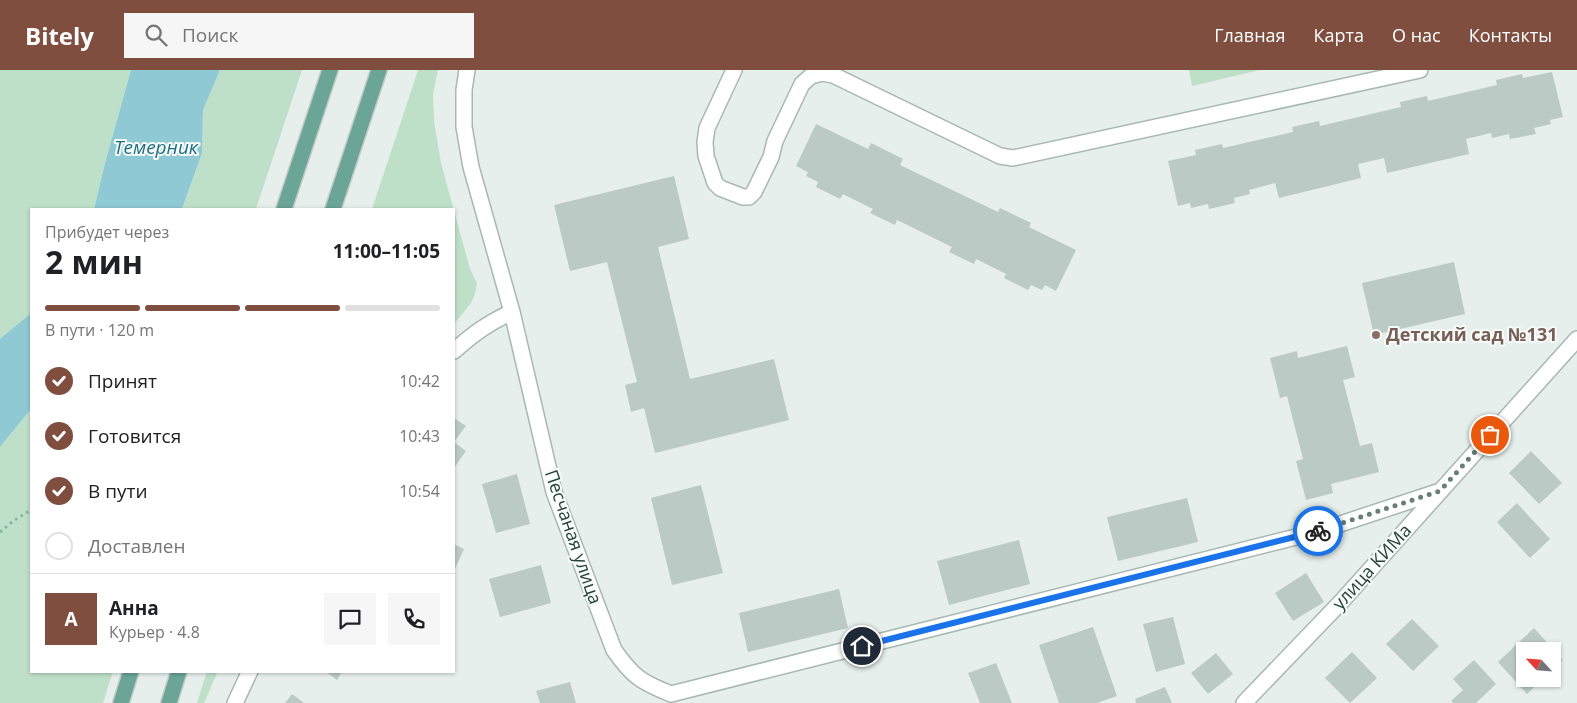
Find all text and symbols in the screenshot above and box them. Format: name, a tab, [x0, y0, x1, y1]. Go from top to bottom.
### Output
search box	[124, 13, 474, 58]
text: Bitely	[25, 19, 94, 52]
icon: search	[142, 21, 170, 49]
text: Поиск	[182, 22, 238, 48]
text: Главная	[1214, 23, 1286, 47]
text: Карта	[1314, 23, 1364, 47]
text: О нас	[1392, 23, 1441, 47]
text: Контакты	[1469, 23, 1552, 47]
water label: Темерник	[114, 134, 199, 160]
text: Прибудет через	[45, 221, 169, 243]
text: 11:00–11:05	[333, 238, 440, 264]
text: 2 мин	[45, 240, 143, 283]
text: В пути · 120 m	[45, 319, 154, 341]
place label: Детский сад №131	[1386, 322, 1557, 346]
marker: Детский сад №131	[1370, 329, 1382, 341]
icon: check	[45, 367, 73, 395]
text: Принят	[88, 368, 157, 394]
text: 10:42	[399, 370, 440, 392]
pin	[1469, 414, 1511, 456]
icon: bag	[1476, 421, 1504, 449]
icon: check	[45, 422, 73, 450]
text: Готовится	[88, 423, 181, 449]
text: 10:43	[399, 425, 440, 447]
street label: Песчаная улица	[540, 466, 608, 607]
icon: check	[45, 477, 73, 505]
text: В пути	[88, 478, 148, 504]
text: 10:54	[399, 480, 440, 502]
courier	[1293, 506, 1343, 556]
icon: bike	[1304, 517, 1332, 545]
street label: улица КИМа	[1326, 518, 1416, 614]
text: Доставлен	[88, 533, 186, 559]
button: chat	[324, 593, 376, 645]
button: phone	[388, 593, 440, 645]
text: Анна	[109, 595, 159, 621]
text: А	[64, 606, 78, 632]
text: Курьер · 4.8	[109, 621, 200, 643]
pin	[841, 625, 883, 667]
icon: home	[848, 632, 876, 660]
north arrow	[1516, 642, 1561, 688]
map controls	[1516, 642, 1561, 687]

